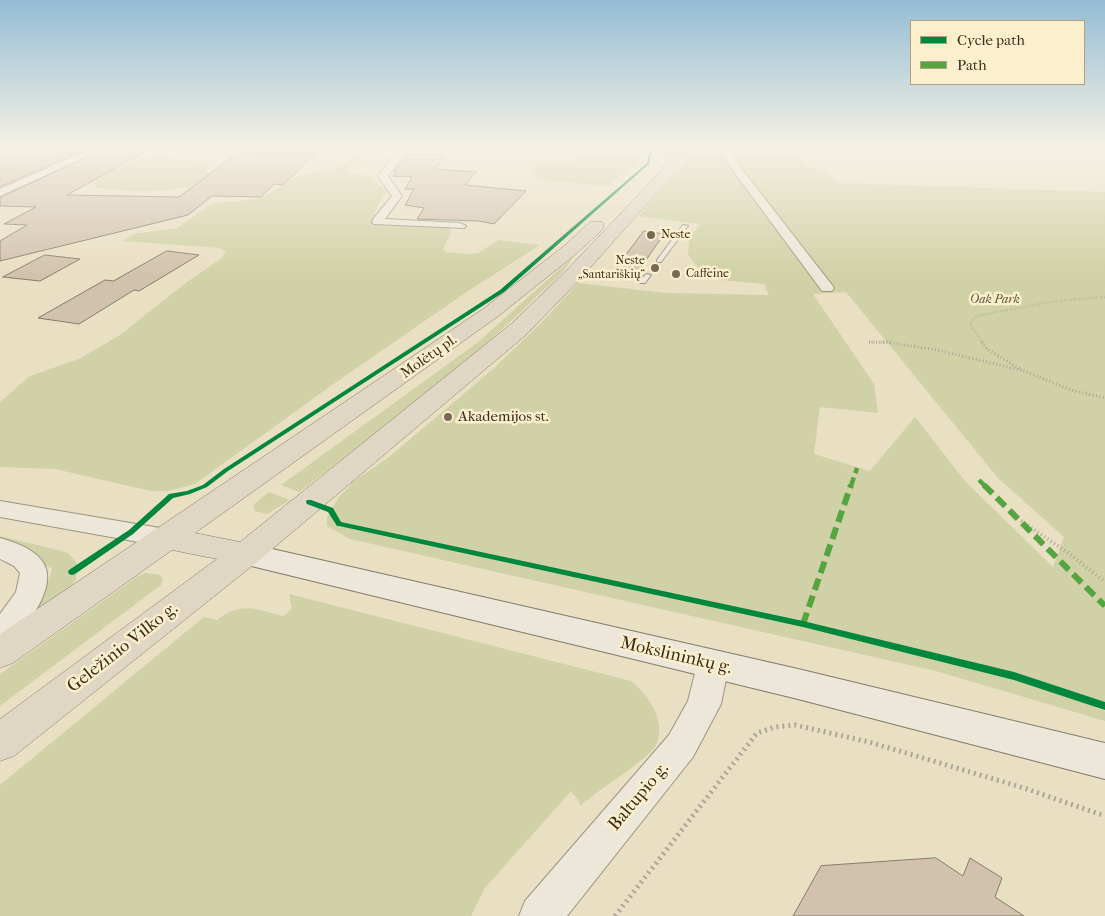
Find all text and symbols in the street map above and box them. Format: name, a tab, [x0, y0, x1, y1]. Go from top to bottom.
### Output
legend	[910, 20, 1085, 85]
text: Cycle path	[957, 31, 1025, 49]
text: Path	[957, 56, 987, 74]
place label: Neste	[661, 228, 690, 242]
marker: Neste	[645, 229, 657, 241]
place label: Neste „Santariškių“	[578, 254, 645, 282]
marker: Neste „Santariškių“	[649, 262, 661, 274]
place label: Caffeine	[686, 267, 729, 281]
marker: Caffeine	[670, 268, 682, 280]
park label: Oak Park	[970, 293, 1020, 307]
street label: Molėtų pl.	[397, 331, 461, 383]
place label: Akademijos st.	[458, 408, 549, 426]
marker: Akademijos st.	[442, 411, 454, 423]
street label: Geležinio Vilko g.	[63, 598, 183, 698]
street label: Mokslininkų g.	[618, 633, 734, 679]
street label: Baltupio g.	[604, 758, 674, 836]

